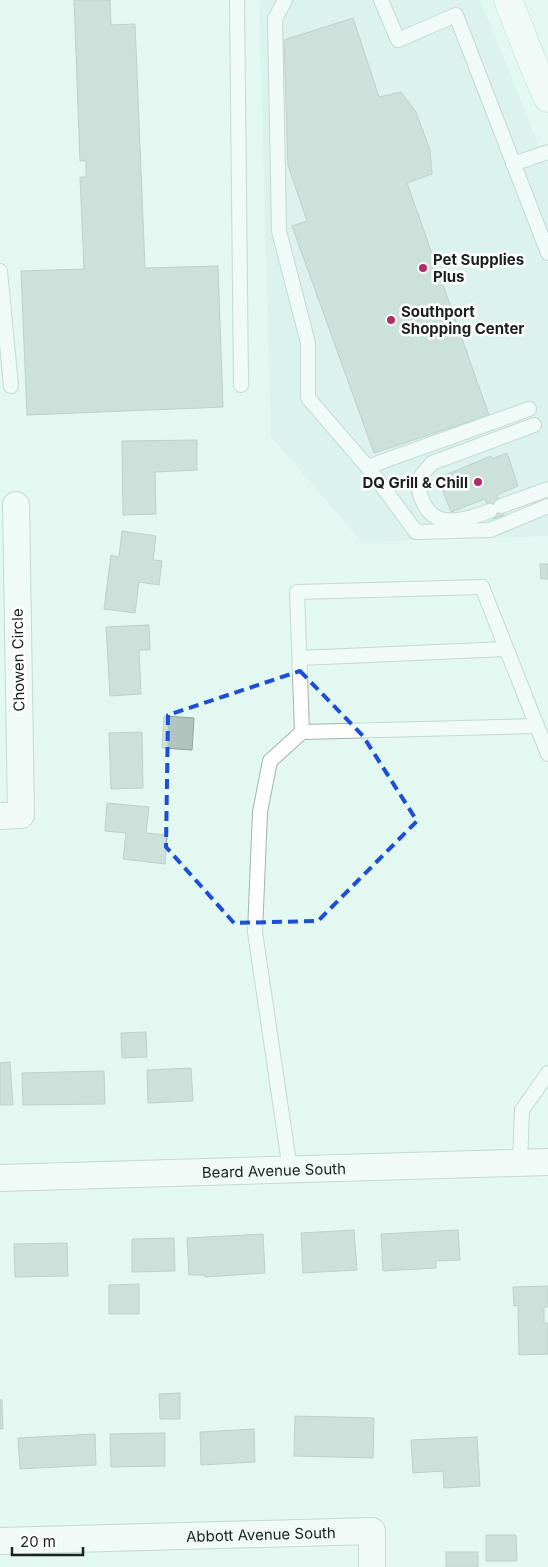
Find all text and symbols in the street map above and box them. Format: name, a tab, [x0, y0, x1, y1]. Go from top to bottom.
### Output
place label: Pet Supplies Plus	[433, 250, 524, 286]
marker: Pet Supplies Plus	[417, 262, 429, 274]
place label: Southport Shopping Center	[401, 302, 524, 338]
marker: Southport Shopping Center	[385, 314, 397, 326]
place label: DQ Grill & Chill	[362, 473, 468, 492]
marker: DQ Grill & Chill	[472, 476, 484, 488]
street label: Chowen Circle	[8, 608, 28, 712]
street label: Beard Avenue South	[202, 1158, 346, 1182]
street label: Abbott Avenue South	[186, 1522, 336, 1545]
scale bar	[12, 1524, 84, 1556]
text: 20 m	[20, 1532, 56, 1551]

